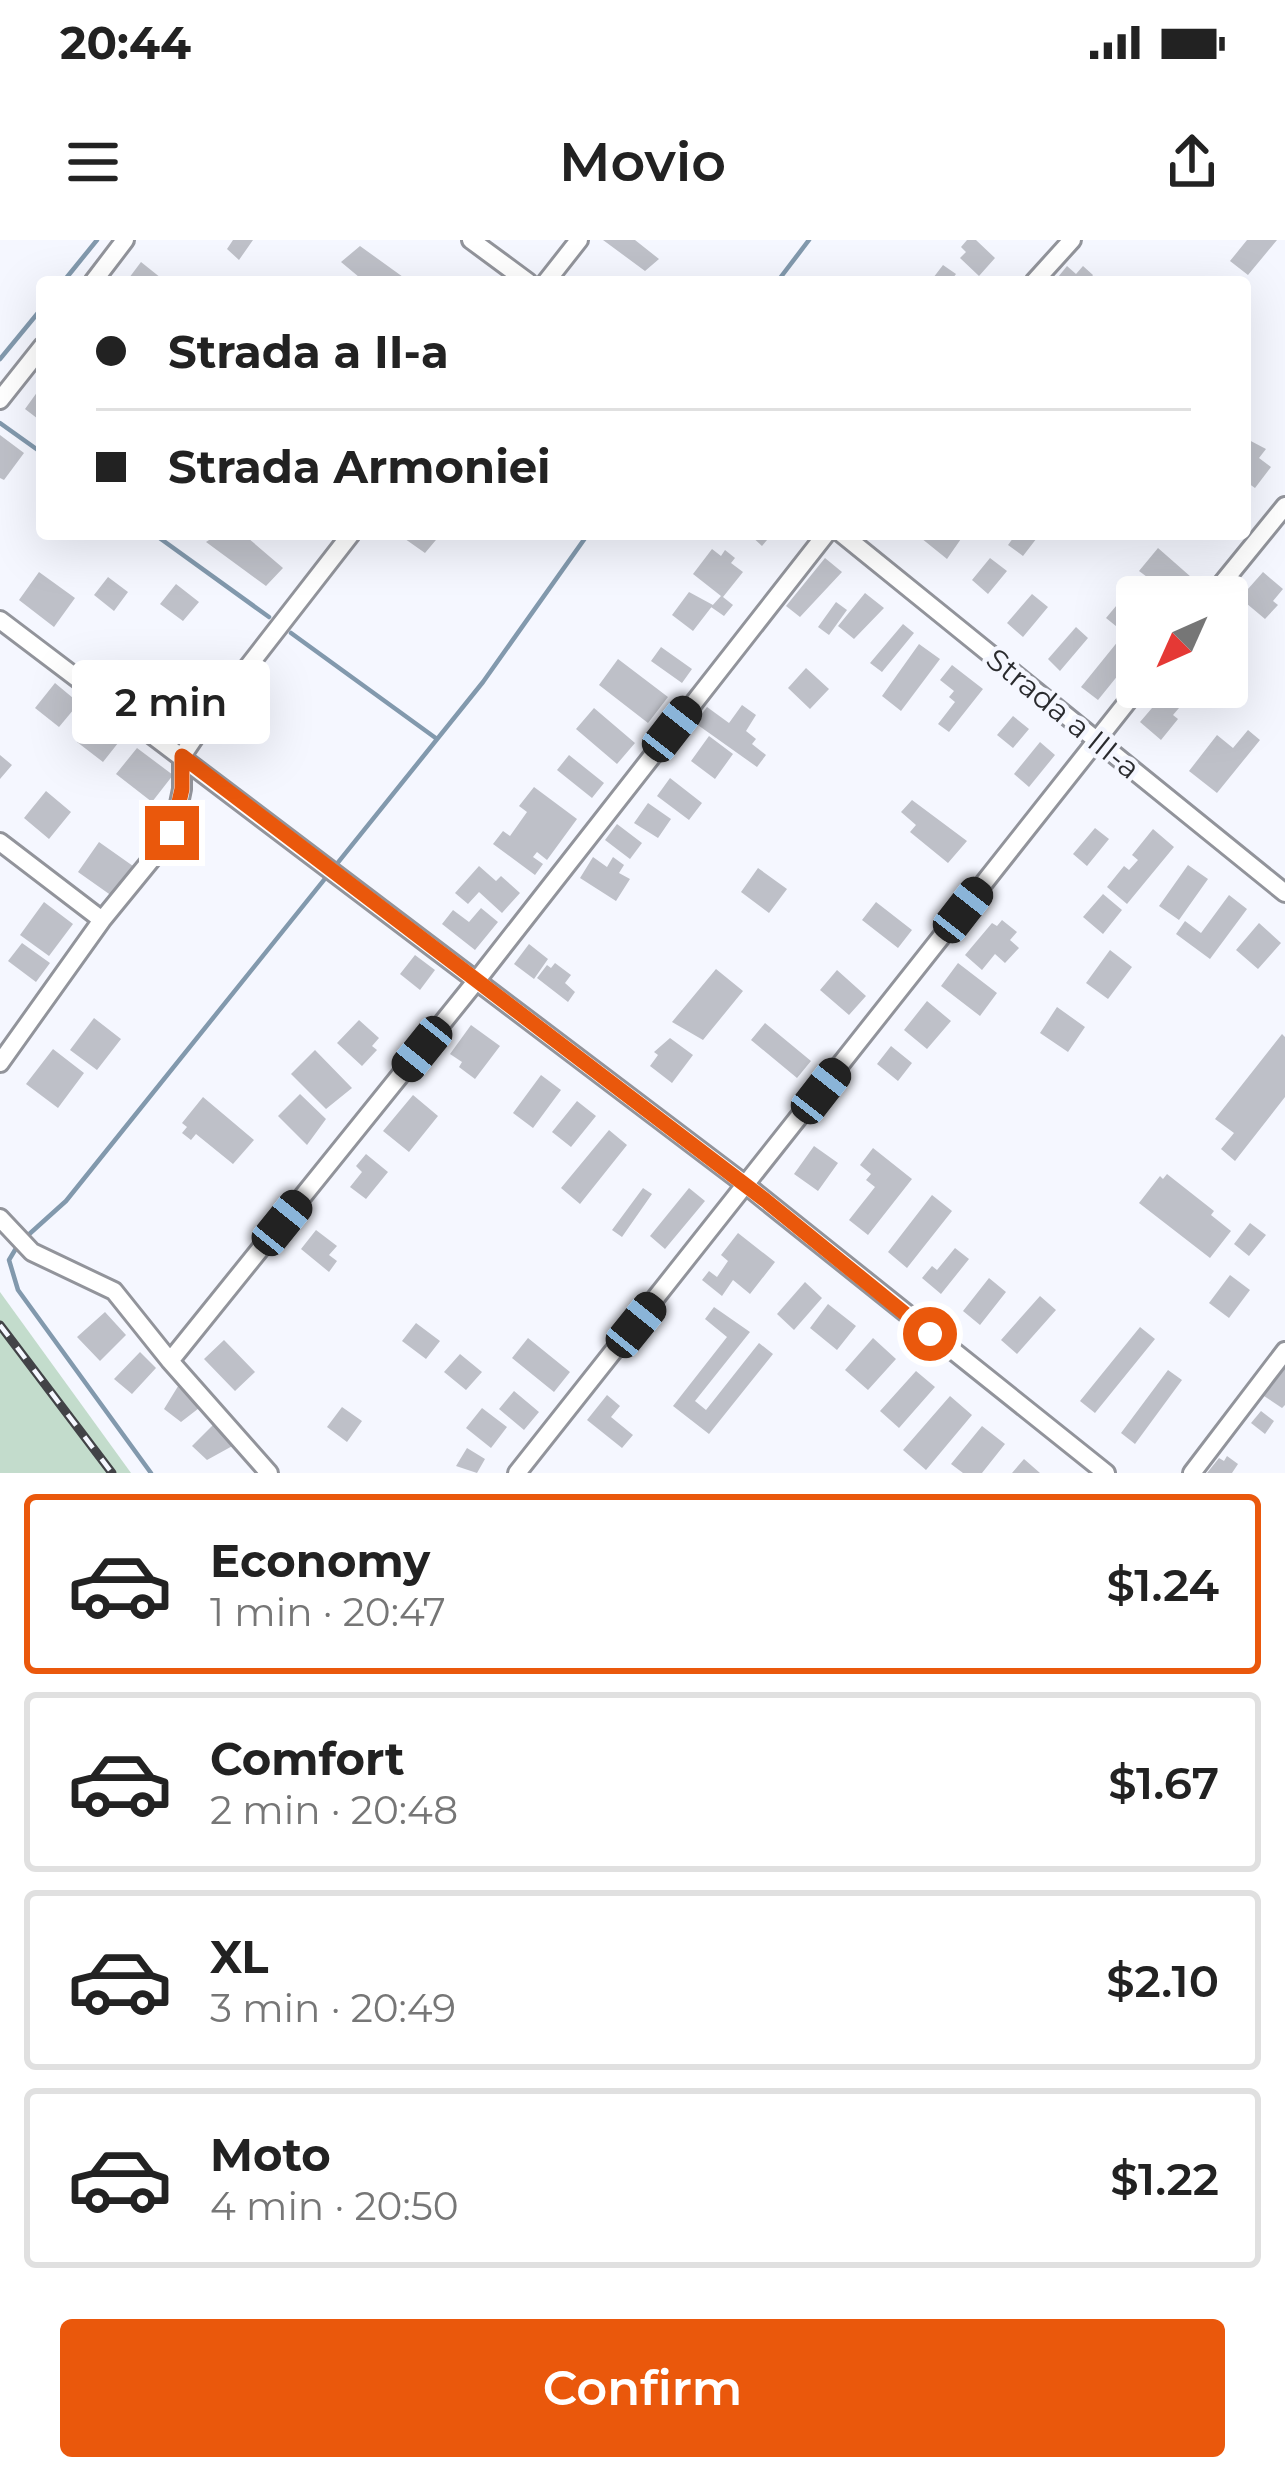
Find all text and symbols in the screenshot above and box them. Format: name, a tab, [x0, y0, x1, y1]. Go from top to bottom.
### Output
text: 20:44	[60, 15, 191, 70]
icon: menu	[60, 129, 126, 195]
text: Movio	[559, 129, 726, 195]
icon: share	[1159, 129, 1225, 195]
text: Strada a II-a	[168, 324, 449, 379]
text: Strada Armoniei	[168, 439, 551, 494]
north arrow	[1116, 576, 1248, 708]
map controls	[1116, 576, 1248, 708]
street label: Strada a III-a	[979, 640, 1148, 787]
callout: 2 min	[73, 659, 271, 743]
text: 2 min	[115, 678, 227, 726]
car	[636, 690, 708, 768]
route end	[145, 806, 199, 860]
car	[927, 871, 999, 949]
car	[385, 1010, 459, 1088]
car	[785, 1052, 857, 1130]
car	[245, 1184, 319, 1262]
car	[599, 1286, 673, 1364]
route start	[903, 1307, 957, 1361]
icon: car	[66, 1530, 174, 1638]
text: Economy	[210, 1533, 430, 1588]
text: $1.24	[1106, 1557, 1219, 1612]
text: 1 min · 20:47	[210, 1588, 446, 1636]
icon: car	[66, 1728, 174, 1836]
text: Comfort	[210, 1731, 405, 1786]
text: $1.67	[1108, 1755, 1219, 1810]
text: 2 min · 20:48	[210, 1786, 458, 1834]
icon: car	[66, 1926, 174, 2034]
text: XL	[210, 1929, 268, 1984]
text: $2.10	[1106, 1953, 1219, 2008]
text: 3 min · 20:49	[210, 1984, 456, 2032]
icon: car	[66, 2124, 174, 2232]
text: Moto	[210, 2127, 331, 2182]
text: $1.22	[1110, 2151, 1219, 2206]
text: 4 min · 20:50	[210, 2182, 459, 2230]
button: Confirm	[60, 2319, 1225, 2457]

